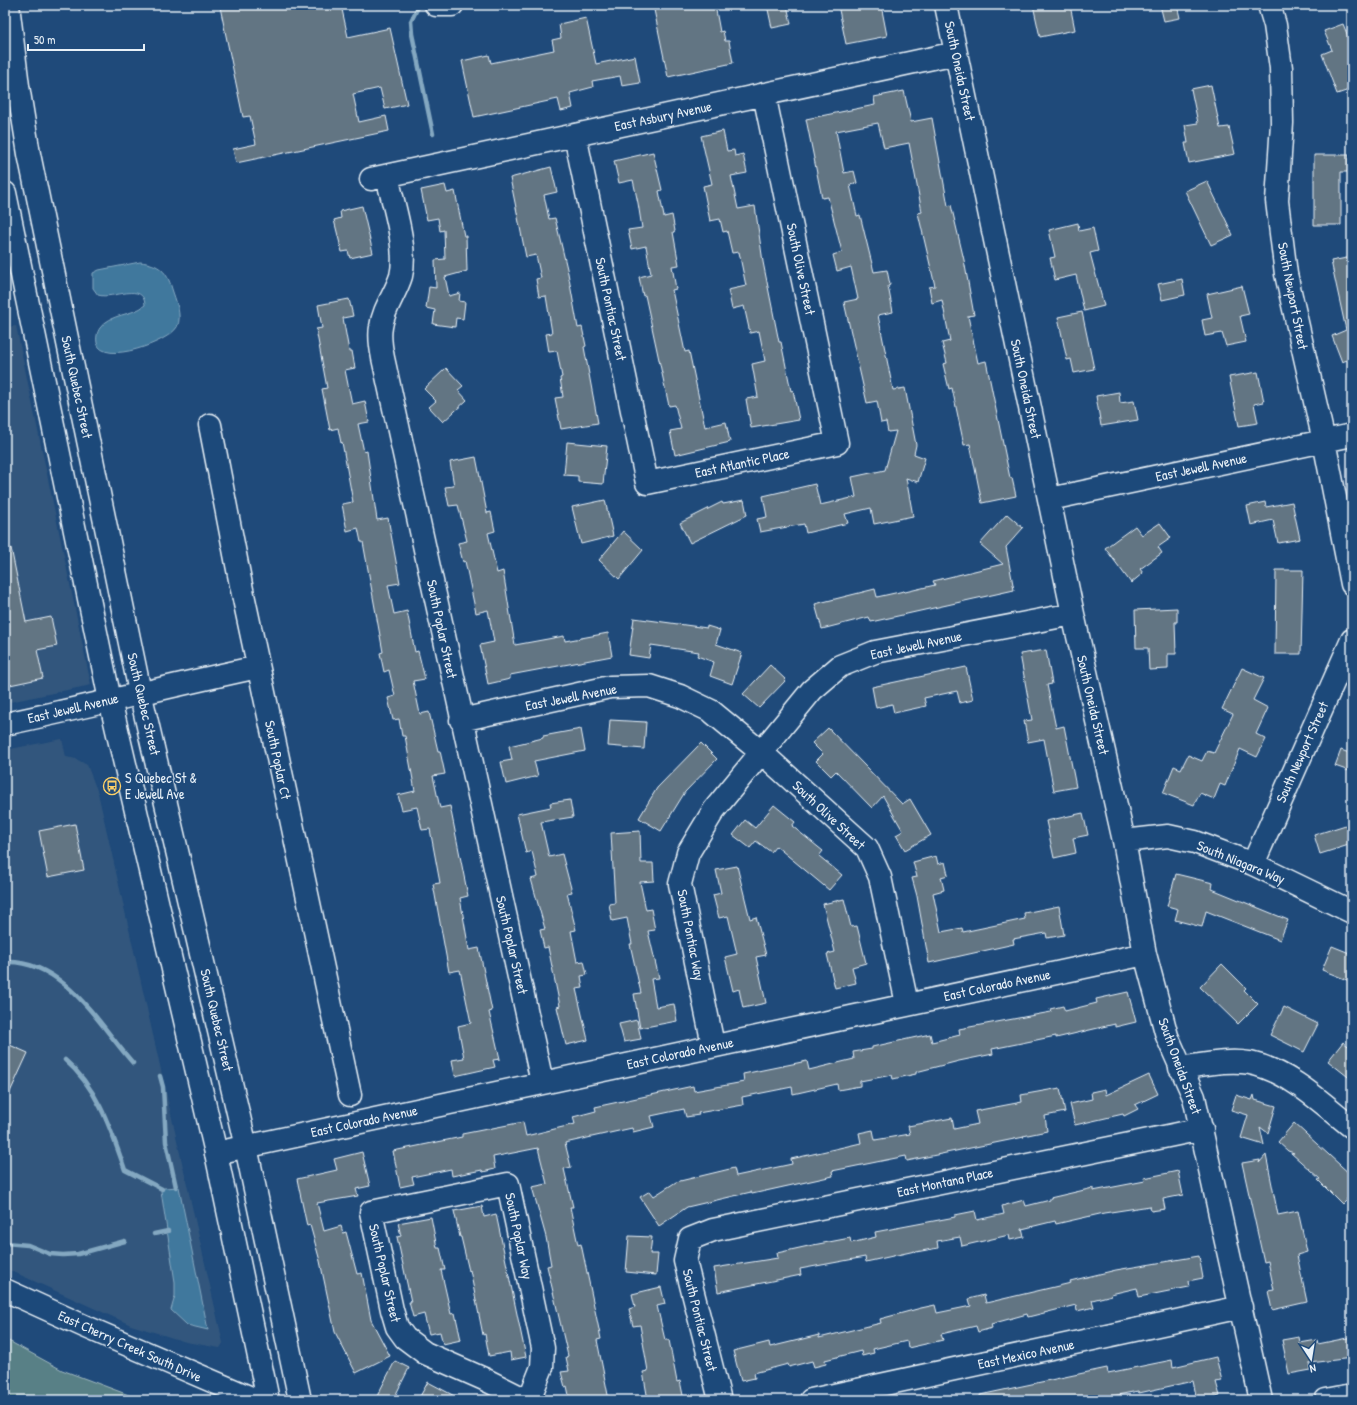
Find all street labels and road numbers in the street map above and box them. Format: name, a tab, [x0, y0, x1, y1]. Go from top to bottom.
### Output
street label: South Oneida Street	[941, 19, 980, 123]
street label: East Asbury Avenue	[613, 96, 714, 136]
street label: South Olive Street	[783, 221, 821, 317]
street label: South Newport Street	[1273, 241, 1313, 351]
street label: South Pontiac Street	[591, 256, 632, 362]
street label: South Quebec Street	[57, 334, 98, 440]
street label: South Oneida Street	[1007, 337, 1046, 441]
street label: East Atlantic Place	[693, 443, 791, 482]
street label: East Jewell Avenue	[1154, 447, 1249, 485]
street label: South Poplar Street	[422, 578, 462, 680]
street label: East Jewell Avenue	[869, 625, 964, 663]
street label: South Quebec Street	[123, 651, 166, 757]
street label: South Oneida Street	[1073, 653, 1114, 756]
street label: East Jewell Avenue	[524, 678, 619, 715]
street label: East Jewell Avenue	[26, 688, 121, 727]
street label: South Newport Street	[1271, 698, 1333, 806]
street label: South Poplar Ct	[260, 719, 296, 802]
street label: South Olive Street	[789, 776, 870, 853]
street label: South Niagara Way	[1194, 835, 1288, 889]
street label: South Pontiac Way	[672, 888, 710, 982]
street label: South Poplar Street	[491, 894, 533, 996]
street label: East Colorado Avenue	[942, 964, 1052, 1005]
street label: South Quebec Street	[196, 967, 239, 1073]
street label: South Oneida Street	[1154, 1015, 1207, 1117]
street label: East Colorado Avenue	[625, 1032, 735, 1073]
street label: East Colorado Avenue	[309, 1100, 419, 1141]
street label: East Montana Place	[895, 1162, 995, 1201]
street label: South Poplar Way	[500, 1191, 538, 1281]
street label: South Poplar Street	[364, 1222, 406, 1324]
street label: South Pontiac Street	[679, 1267, 722, 1373]
street label: East Cherry Creek South Drive	[55, 1305, 205, 1387]
street label: East Mexico Avenue	[976, 1334, 1076, 1373]

